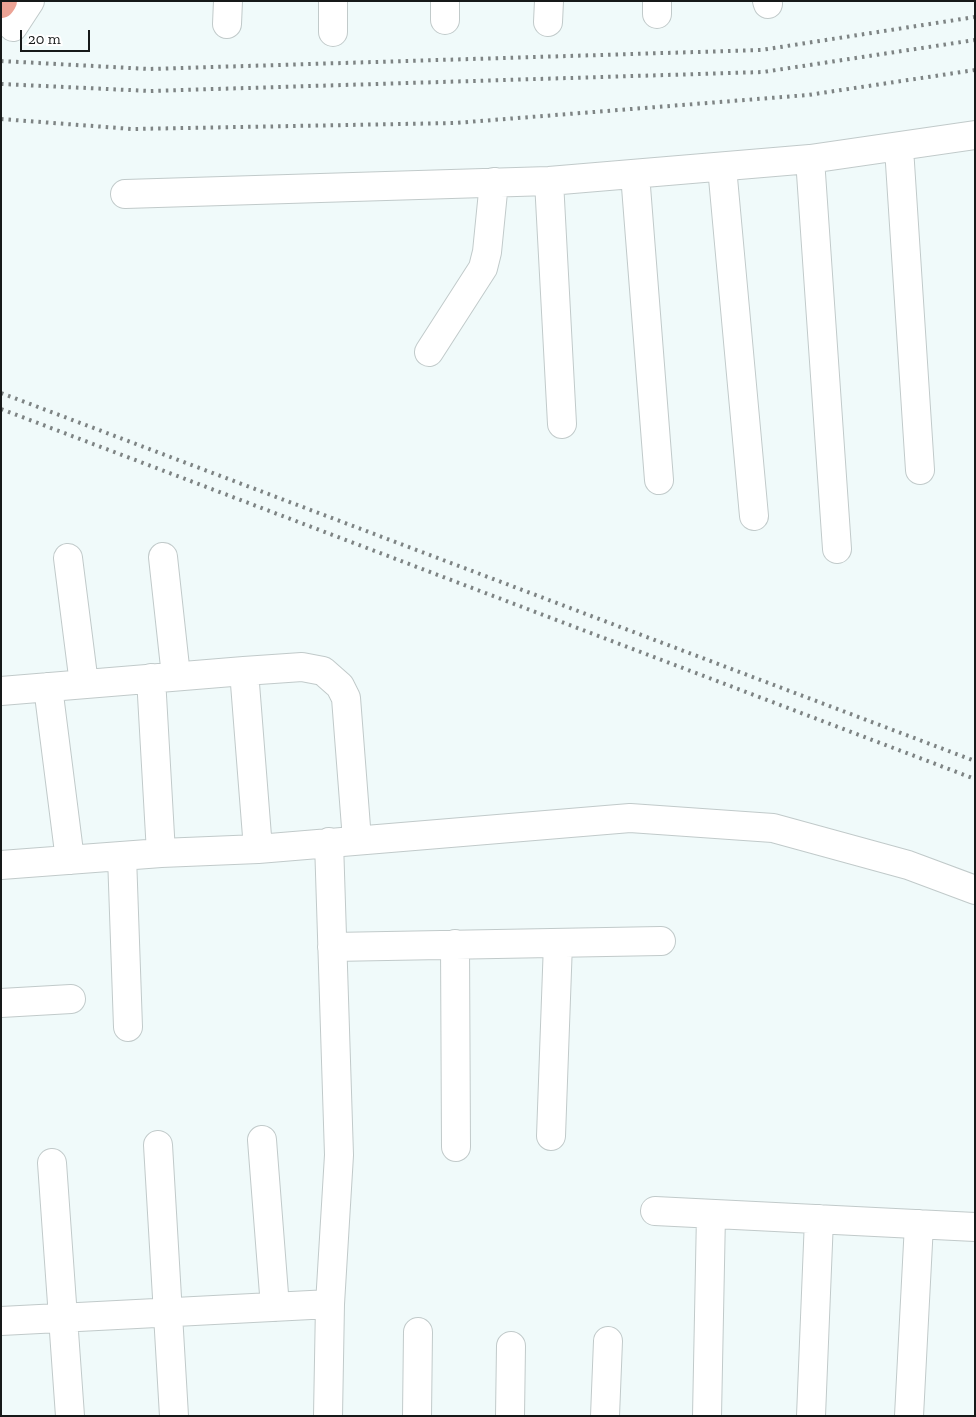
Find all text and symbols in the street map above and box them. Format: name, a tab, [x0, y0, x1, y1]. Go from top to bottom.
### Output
scale bar	[22, 20, 92, 52]
text: 20 m	[28, 30, 61, 48]

